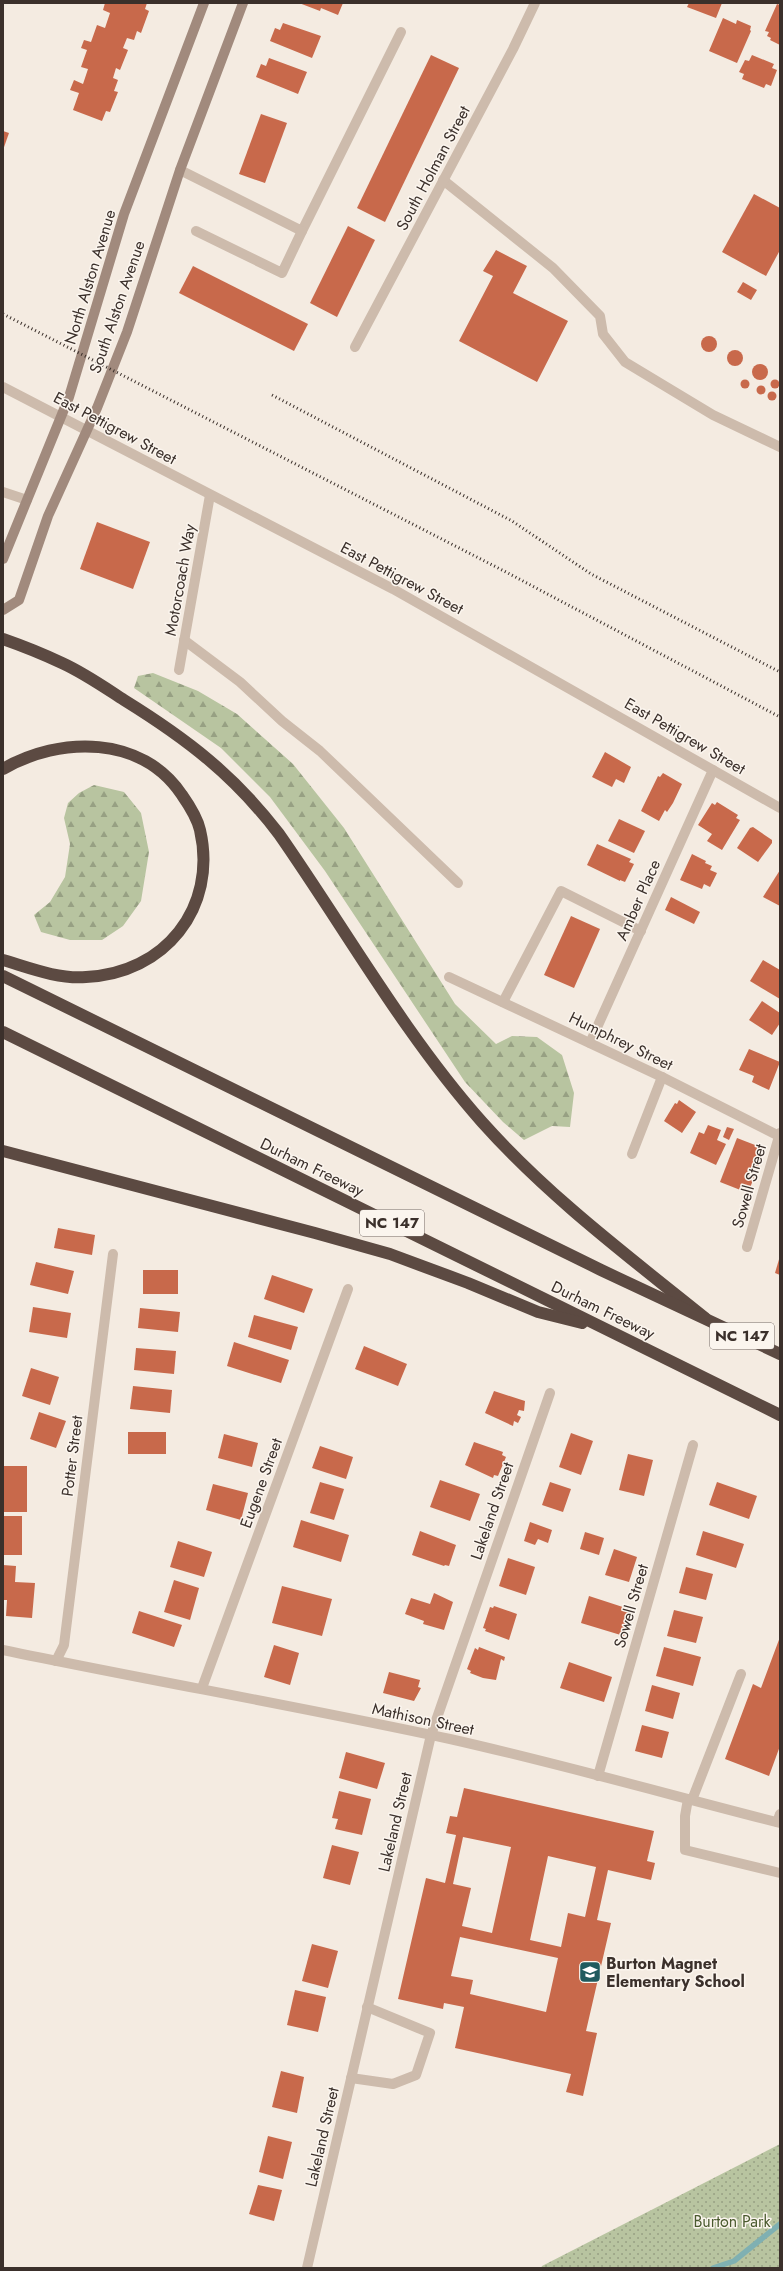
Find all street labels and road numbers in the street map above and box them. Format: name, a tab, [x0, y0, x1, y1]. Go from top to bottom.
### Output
street label: South Holman Street	[390, 101, 476, 234]
street label: North Alston Avenue	[59, 207, 121, 347]
street label: South Alston Avenue	[83, 237, 151, 377]
street label: East Pettigrew Street	[49, 386, 181, 470]
street label: Motorcoach Way	[159, 521, 201, 638]
street label: East Pettigrew Street	[336, 536, 468, 620]
street label: East Pettigrew Street	[620, 692, 750, 780]
street label: Amber Place	[610, 856, 666, 944]
street label: Humphrey Street	[565, 1006, 677, 1076]
street label: Durham Freeway	[256, 1132, 369, 1202]
street label: Sowell Street	[726, 1141, 772, 1231]
road number: NC 147	[360, 1210, 424, 1236]
street label: Durham Freeway	[547, 1275, 660, 1345]
road number: NC 147	[710, 1323, 774, 1349]
street label: Potter Street	[56, 1414, 88, 1498]
street label: Eugene Street	[234, 1435, 288, 1531]
street label: Lakeland Street	[465, 1459, 519, 1563]
street label: Sowell Street	[608, 1561, 654, 1651]
street label: Mathison Street	[370, 1697, 476, 1741]
street label: Lakeland Street	[372, 1770, 418, 1874]
street label: Lakeland Street	[299, 2085, 345, 2189]

